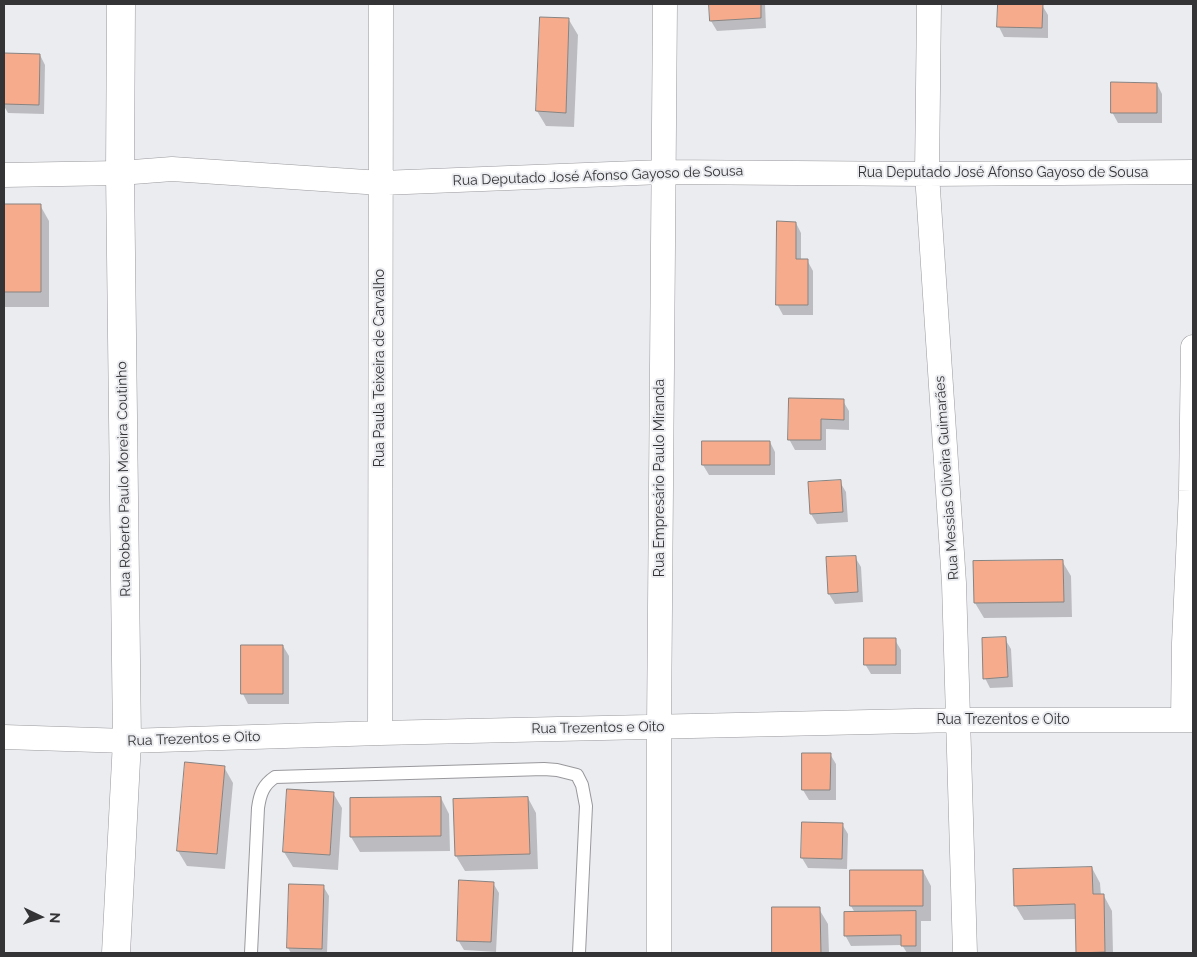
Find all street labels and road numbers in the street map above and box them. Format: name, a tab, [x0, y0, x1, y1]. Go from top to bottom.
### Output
street label: Rua Deputado José Afonso Gayoso de Sousa	[452, 163, 744, 189]
street label: Rua Deputado José Afonso Gayoso de Sousa	[858, 165, 1148, 181]
street label: Rua Paula Teixeira de Carvalho	[372, 269, 388, 467]
street label: Rua Roberto Paulo Moreira Coutinho	[114, 361, 134, 597]
street label: Rua Messias Oliveira Guimarães	[931, 375, 963, 581]
street label: Rua Empresário Paulo Miranda	[652, 379, 668, 577]
street label: Rua Trezentos e Oito	[936, 712, 1070, 728]
street label: Rua Trezentos e Oito	[531, 718, 665, 738]
street label: Rua Trezentos e Oito	[127, 728, 261, 750]

